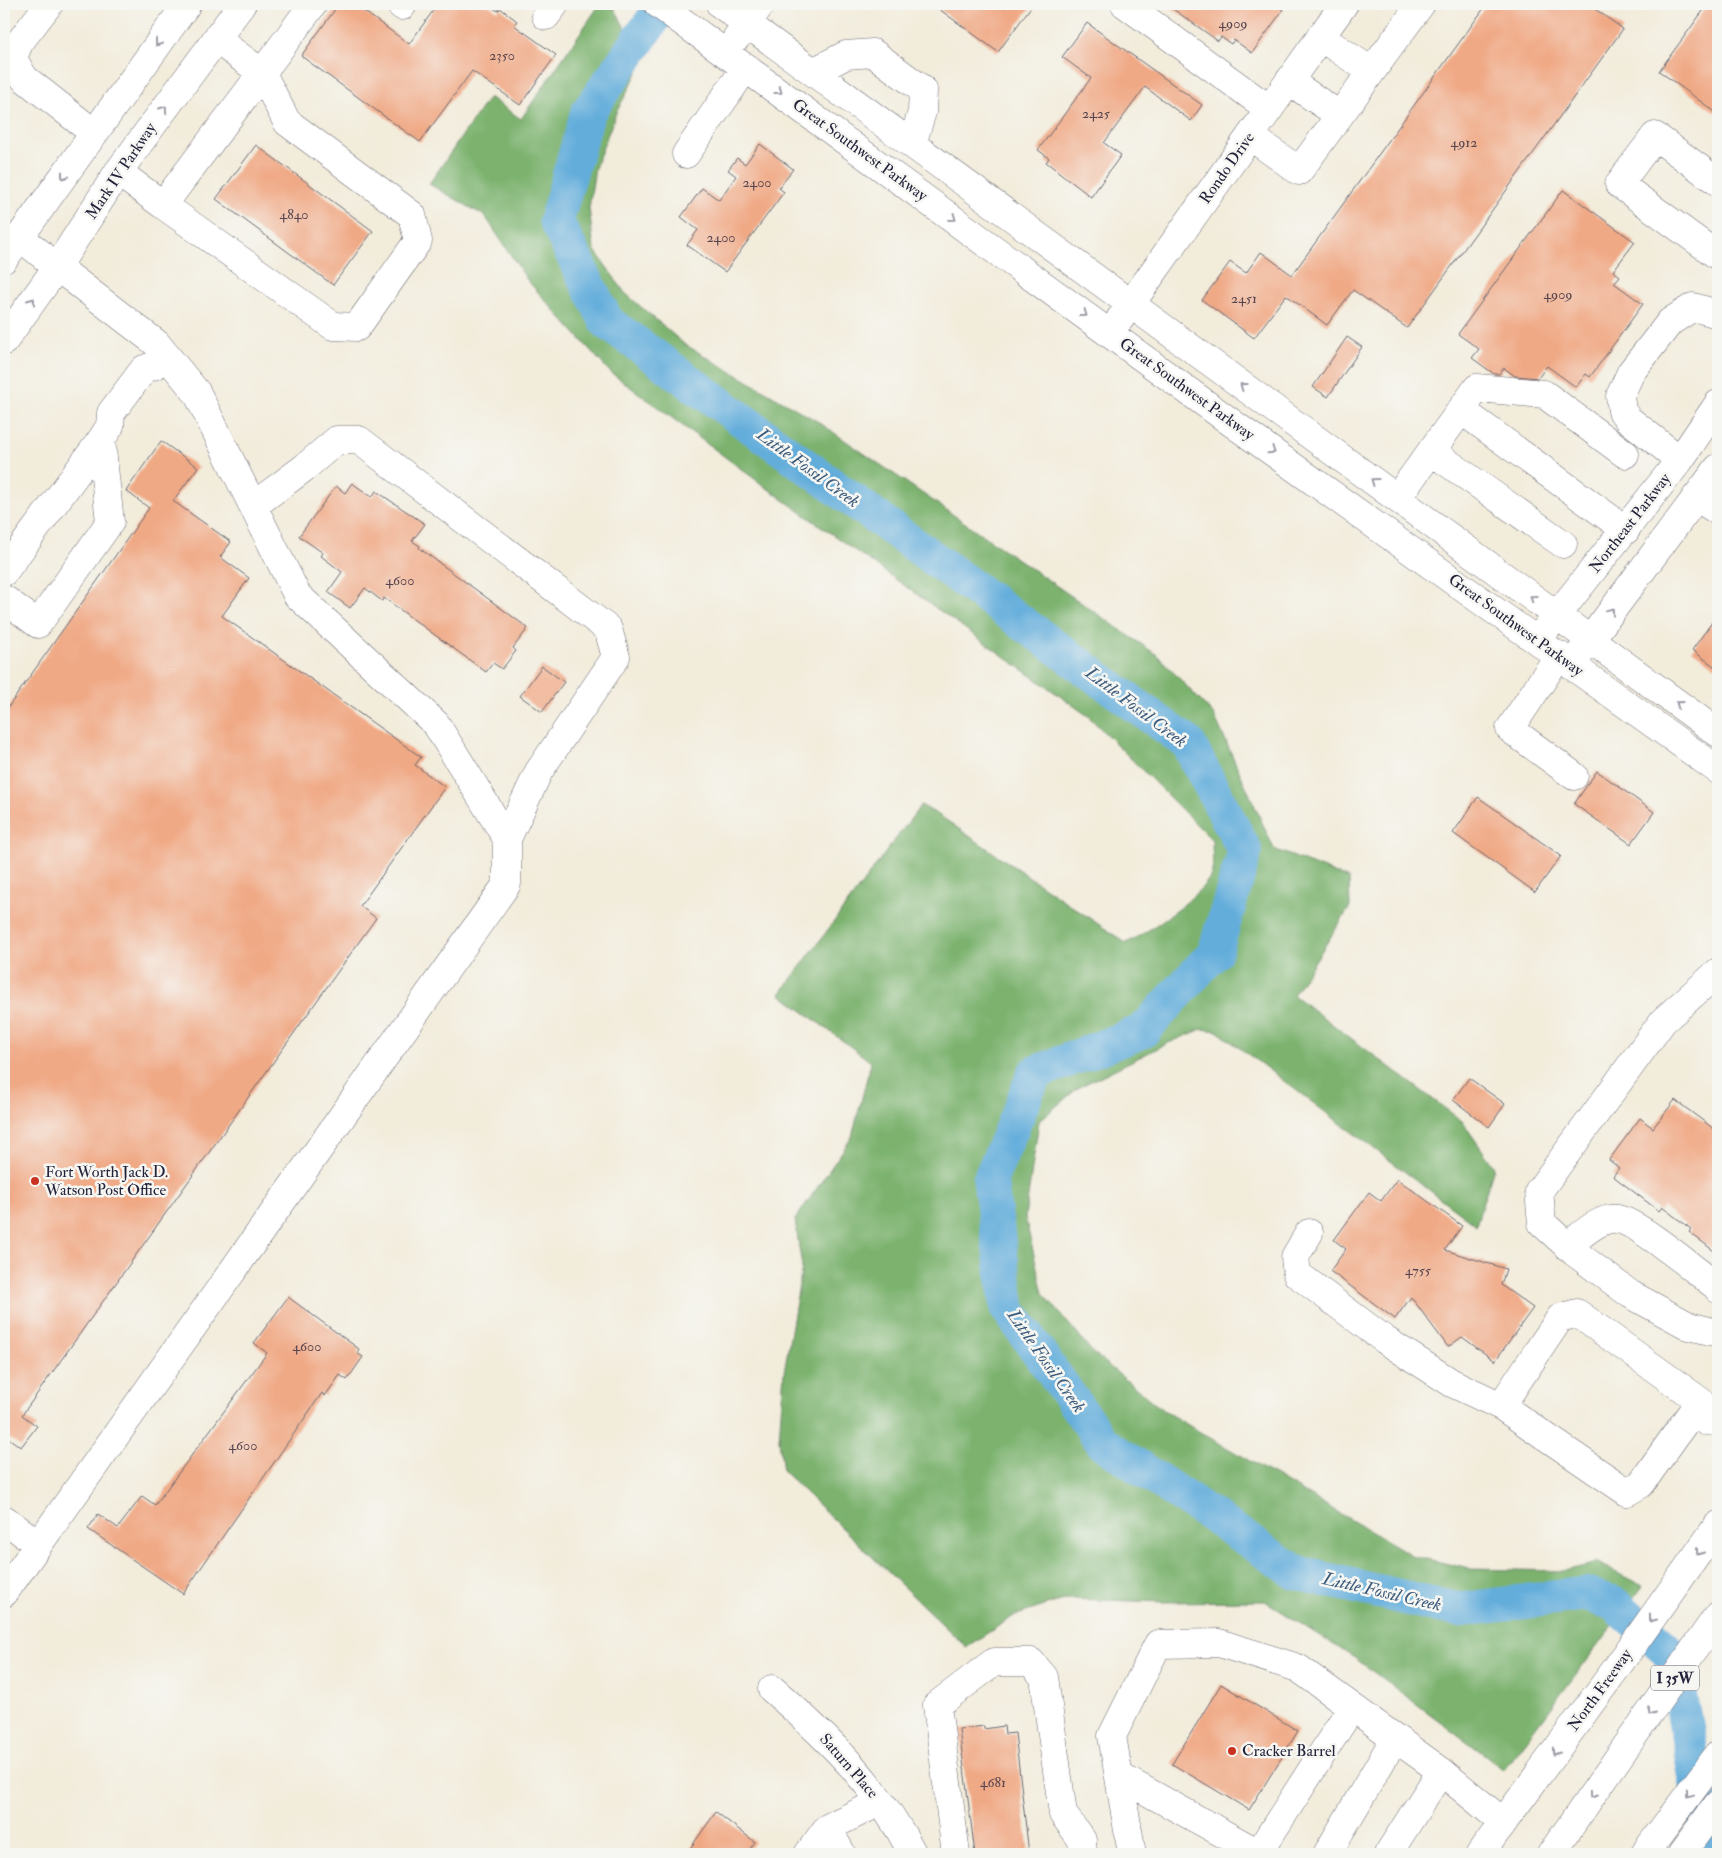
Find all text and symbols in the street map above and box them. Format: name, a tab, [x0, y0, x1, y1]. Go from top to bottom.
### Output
house number: 4909	[1218, 15, 1248, 32]
one-way arrow	[155, 38, 164, 47]
house number: 2350	[489, 47, 515, 64]
one-way arrow	[773, 85, 783, 94]
street label: Great Southwest Parkway	[789, 94, 932, 206]
house number: 2425	[1082, 105, 1111, 122]
one-way arrow	[158, 106, 166, 115]
street label: Mark IV Parkway	[81, 118, 161, 223]
street label: Rondo Drive	[1195, 128, 1259, 208]
house number: 4912	[1451, 134, 1477, 151]
one-way arrow	[61, 170, 70, 179]
house number: 2400	[743, 174, 772, 191]
house number: 4840	[280, 206, 308, 223]
one-way arrow	[947, 212, 957, 221]
house number: 2400	[707, 229, 736, 246]
house number: 4909	[1543, 286, 1573, 303]
house number: 2451	[1231, 290, 1257, 307]
one-way arrow	[27, 298, 35, 307]
one-way arrow	[1078, 308, 1088, 317]
street label: Great Southwest Parkway	[1116, 333, 1259, 445]
one-way arrow	[1240, 383, 1249, 391]
water label: Little Fossil Creek	[751, 422, 864, 513]
one-way arrow	[1266, 445, 1276, 454]
street label: Northeast Parkway	[1585, 469, 1676, 577]
one-way arrow	[1371, 479, 1380, 487]
street label: Great Southwest Parkway	[1445, 569, 1588, 681]
house number: 4600	[386, 572, 414, 589]
one-way arrow	[1529, 595, 1539, 604]
one-way arrow	[1606, 608, 1614, 617]
water label: Little Fossil Creek	[1080, 661, 1191, 753]
one-way arrow	[1675, 701, 1685, 710]
place label: Fort Worth Jack D. Watson Post Office	[44, 1162, 168, 1200]
marker: Fort Worth Jack D. Watson Post Office	[29, 1175, 41, 1187]
house number: 4755	[1405, 1262, 1432, 1279]
water label: Little Fossil Creek	[1001, 1304, 1090, 1417]
house number: 4600	[293, 1338, 321, 1355]
house number: 4600	[229, 1437, 257, 1454]
one-way arrow	[1696, 1546, 1705, 1556]
water label: Little Fossil Creek	[1319, 1567, 1444, 1617]
one-way arrow	[1649, 1614, 1658, 1623]
street label: North Freeway	[1563, 1644, 1637, 1735]
road number: I 35W	[1651, 1666, 1699, 1690]
one-way arrow	[1648, 1707, 1657, 1716]
street label: Saturn Place	[815, 1729, 883, 1803]
place label: Cracker Barrel	[1242, 1741, 1336, 1761]
marker: Cracker Barrel	[1226, 1745, 1238, 1757]
one-way arrow	[1552, 1746, 1562, 1755]
house number: 4681	[980, 1774, 1006, 1791]
one-way arrow	[1686, 1788, 1695, 1798]
one-way arrow	[1590, 1789, 1599, 1799]

